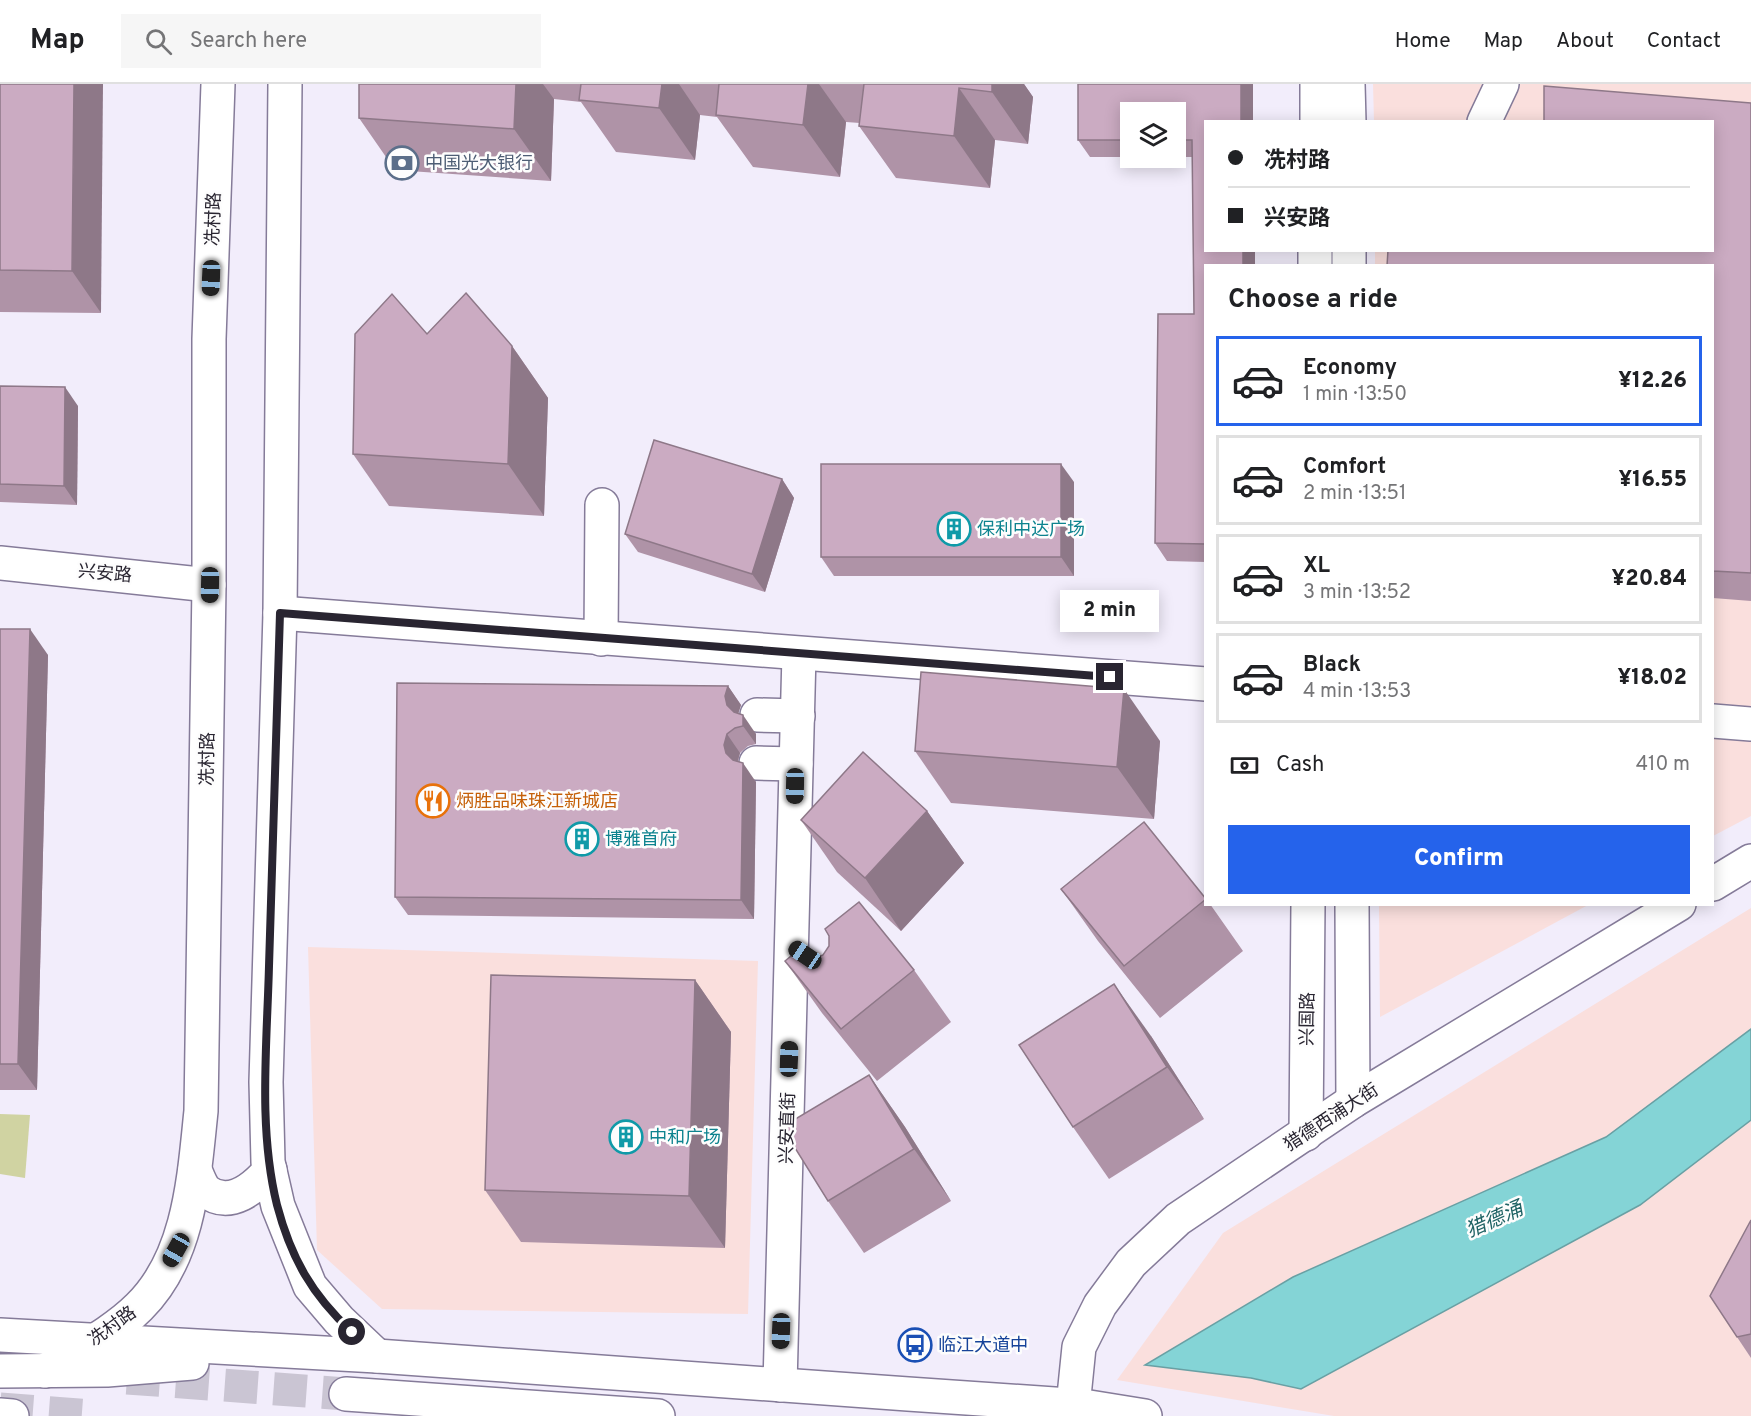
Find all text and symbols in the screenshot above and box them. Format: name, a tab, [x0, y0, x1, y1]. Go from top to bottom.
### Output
search box	[121, 14, 541, 68]
text: Map	[30, 23, 85, 59]
icon: search	[142, 25, 175, 58]
text: Search here	[190, 28, 307, 55]
text: Home	[1395, 28, 1451, 55]
text: Map	[1484, 28, 1523, 55]
text: About	[1556, 28, 1614, 55]
text: Contact	[1647, 28, 1721, 55]
map controls	[1120, 102, 1186, 168]
button: layers	[1120, 102, 1186, 168]
bank icon: 中国光大银行	[384, 145, 420, 181]
text: 冼村路	[1264, 148, 1330, 175]
place label: 中国光大银行	[425, 153, 533, 176]
street label: 冼村路	[202, 192, 227, 246]
text: 兴安路	[1264, 206, 1330, 233]
car	[201, 260, 221, 296]
text: Choose a ride	[1228, 283, 1398, 317]
icon: car	[1231, 354, 1285, 408]
text: Economy	[1303, 355, 1397, 382]
text: ¥12.26	[1618, 368, 1687, 395]
text: 1 min · 13:50	[1303, 382, 1407, 408]
icon: car	[1231, 453, 1285, 507]
text: Comfort	[1303, 454, 1386, 481]
text: ¥16.55	[1619, 467, 1687, 494]
text: 2 min · 13:51	[1303, 481, 1407, 507]
building icon: 保利中达广场	[936, 511, 972, 547]
place label: 保利中达广场	[977, 519, 1085, 542]
icon: car	[1231, 552, 1285, 606]
text: XL	[1303, 553, 1330, 580]
street label: 兴安路	[77, 561, 133, 588]
text: ¥20.84	[1612, 566, 1687, 593]
car	[201, 567, 219, 603]
text: 3 min · 13:52	[1303, 580, 1411, 606]
callout: 2 min	[1060, 590, 1160, 632]
text: 2 min	[1083, 598, 1136, 624]
icon: car	[1231, 651, 1285, 705]
text: Black	[1303, 652, 1361, 679]
route end	[1096, 663, 1123, 690]
text: ¥18.02	[1618, 665, 1687, 692]
text: 4 min · 13:53	[1303, 679, 1411, 705]
street label: 冼村路	[197, 732, 220, 786]
icon: cash	[1228, 749, 1261, 782]
text: Cash	[1276, 752, 1325, 779]
text: 410 m	[1636, 752, 1690, 778]
car	[786, 768, 804, 804]
restaurant icon: 炳胜品味珠江新城店	[415, 783, 451, 819]
place label: 炳胜品味珠江新城店	[456, 791, 618, 814]
building icon: 博雅首府	[564, 821, 600, 857]
button: Confirm	[1228, 825, 1690, 894]
place label: 博雅首府	[605, 829, 677, 852]
car	[785, 937, 825, 973]
street label: 兴国路	[1297, 992, 1320, 1046]
car	[779, 1041, 799, 1077]
street label: 猎德西浦大街	[1280, 1079, 1383, 1157]
street label: 兴安直街	[776, 1092, 801, 1164]
building icon: 中和广场	[608, 1119, 644, 1155]
place label: 中和广场	[649, 1127, 721, 1150]
water label: 猎德涌	[1462, 1196, 1529, 1245]
car	[159, 1230, 193, 1270]
street label: 冼村路	[84, 1302, 141, 1352]
car	[771, 1313, 791, 1349]
route start	[338, 1318, 365, 1345]
bus stop icon: 临江大道中	[897, 1327, 933, 1363]
place label: 临江大道中	[938, 1335, 1028, 1358]

